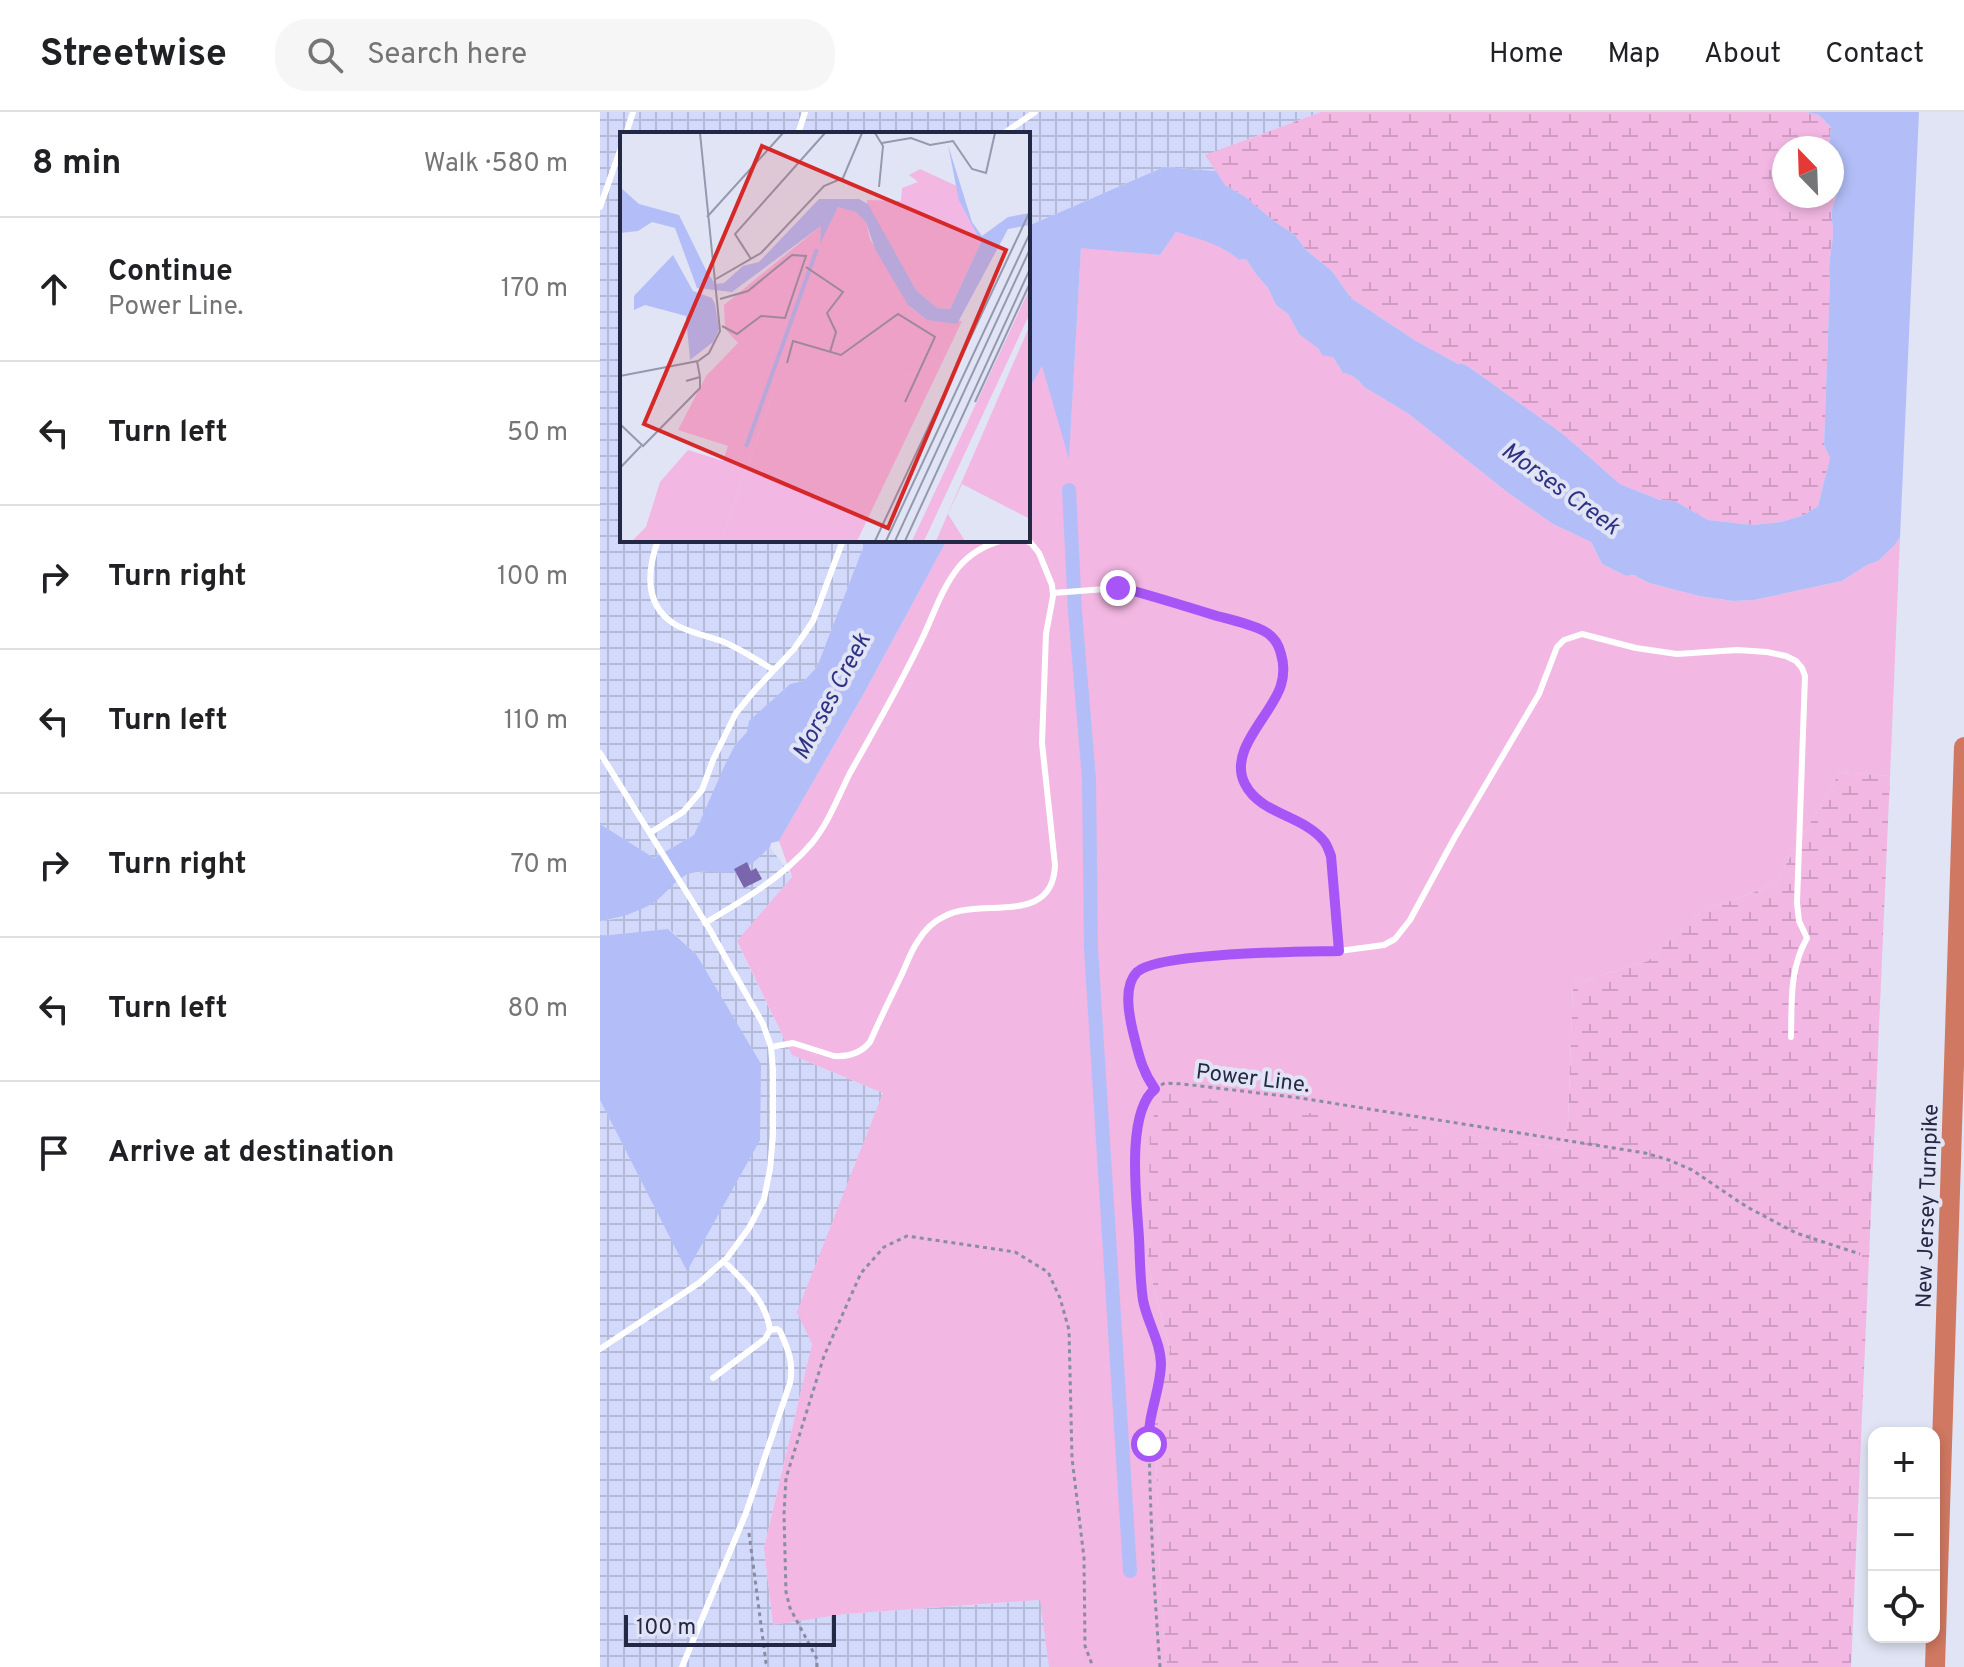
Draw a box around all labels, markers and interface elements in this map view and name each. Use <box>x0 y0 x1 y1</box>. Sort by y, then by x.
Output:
search box <box>275 19 835 91</box>
text: Streetwise <box>40 31 227 80</box>
icon: search <box>303 33 347 77</box>
text: Search here <box>367 37 527 74</box>
text: Home <box>1489 37 1563 73</box>
text: Map <box>1607 37 1660 73</box>
text: About <box>1704 37 1781 73</box>
text: Contact <box>1825 37 1924 73</box>
inset map <box>620 132 1030 542</box>
north arrow <box>1772 136 1844 208</box>
text: 8 min <box>32 143 121 186</box>
text: Walk · 580 m <box>424 148 568 181</box>
text: Continue <box>108 254 233 291</box>
icon: ahead <box>32 267 76 311</box>
text: 170 m <box>501 273 568 306</box>
text: Power Line. <box>108 291 243 324</box>
icon: left <box>32 411 76 455</box>
text: Turn left <box>108 415 228 452</box>
text: 50 m <box>507 417 568 450</box>
water label: Morses Creek <box>1495 437 1626 543</box>
icon: right <box>32 555 76 599</box>
text: Turn right <box>108 559 246 596</box>
text: 100 m <box>497 561 568 594</box>
route end <box>1100 570 1136 606</box>
water label: Morses Creek <box>787 628 879 765</box>
icon: left <box>32 699 76 743</box>
text: Turn left <box>108 703 228 740</box>
text: 110 m <box>504 705 568 738</box>
icon: right <box>32 843 76 887</box>
text: Turn right <box>108 847 246 884</box>
text: 70 m <box>510 849 568 882</box>
icon: left <box>32 987 76 1031</box>
text: Turn left <box>108 991 228 1028</box>
text: 80 m <box>508 993 568 1026</box>
street label: Power Line. <box>1194 1059 1311 1100</box>
street label: New Jersey Turnpike <box>1911 1103 1946 1309</box>
icon: arrive <box>32 1131 76 1175</box>
text: Arrive at destination <box>108 1135 394 1172</box>
route start <box>1131 1426 1167 1462</box>
map controls <box>1868 1427 1940 1643</box>
button: + <box>1868 1427 1940 1499</box>
button: − <box>1868 1499 1940 1571</box>
button: locate <box>1868 1571 1940 1643</box>
scale bar <box>624 1611 836 1647</box>
text: 100 m <box>636 1615 696 1642</box>

